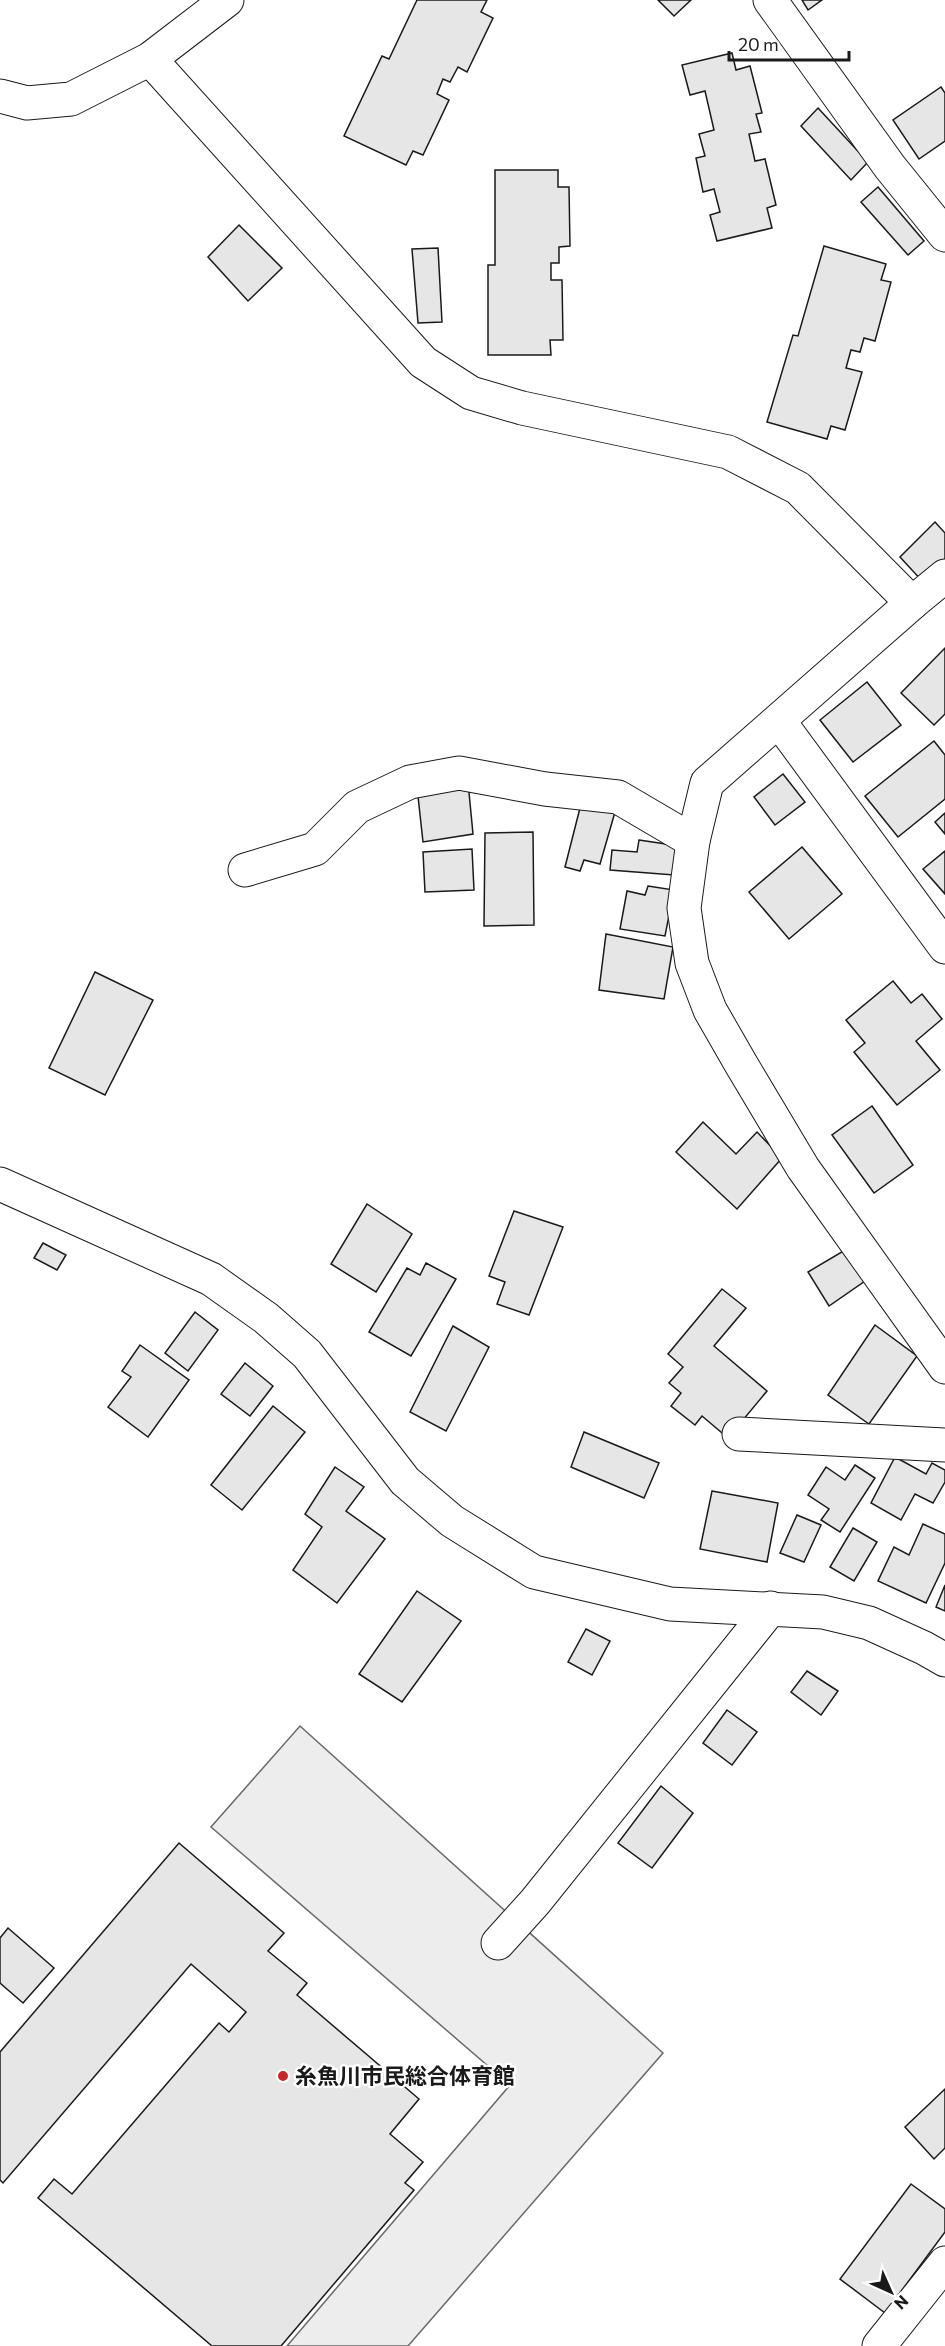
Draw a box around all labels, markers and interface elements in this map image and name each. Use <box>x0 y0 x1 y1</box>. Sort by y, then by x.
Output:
scale bar <box>729 24 849 62</box>
text: 20 m <box>738 33 779 55</box>
place label: 糸魚川市民総合体育館 <box>295 2062 515 2089</box>
marker: 糸魚川市民総合体育館 <box>276 2069 290 2083</box>
north arrow <box>861 2262 921 2322</box>
text: N <box>891 2292 913 2314</box>

